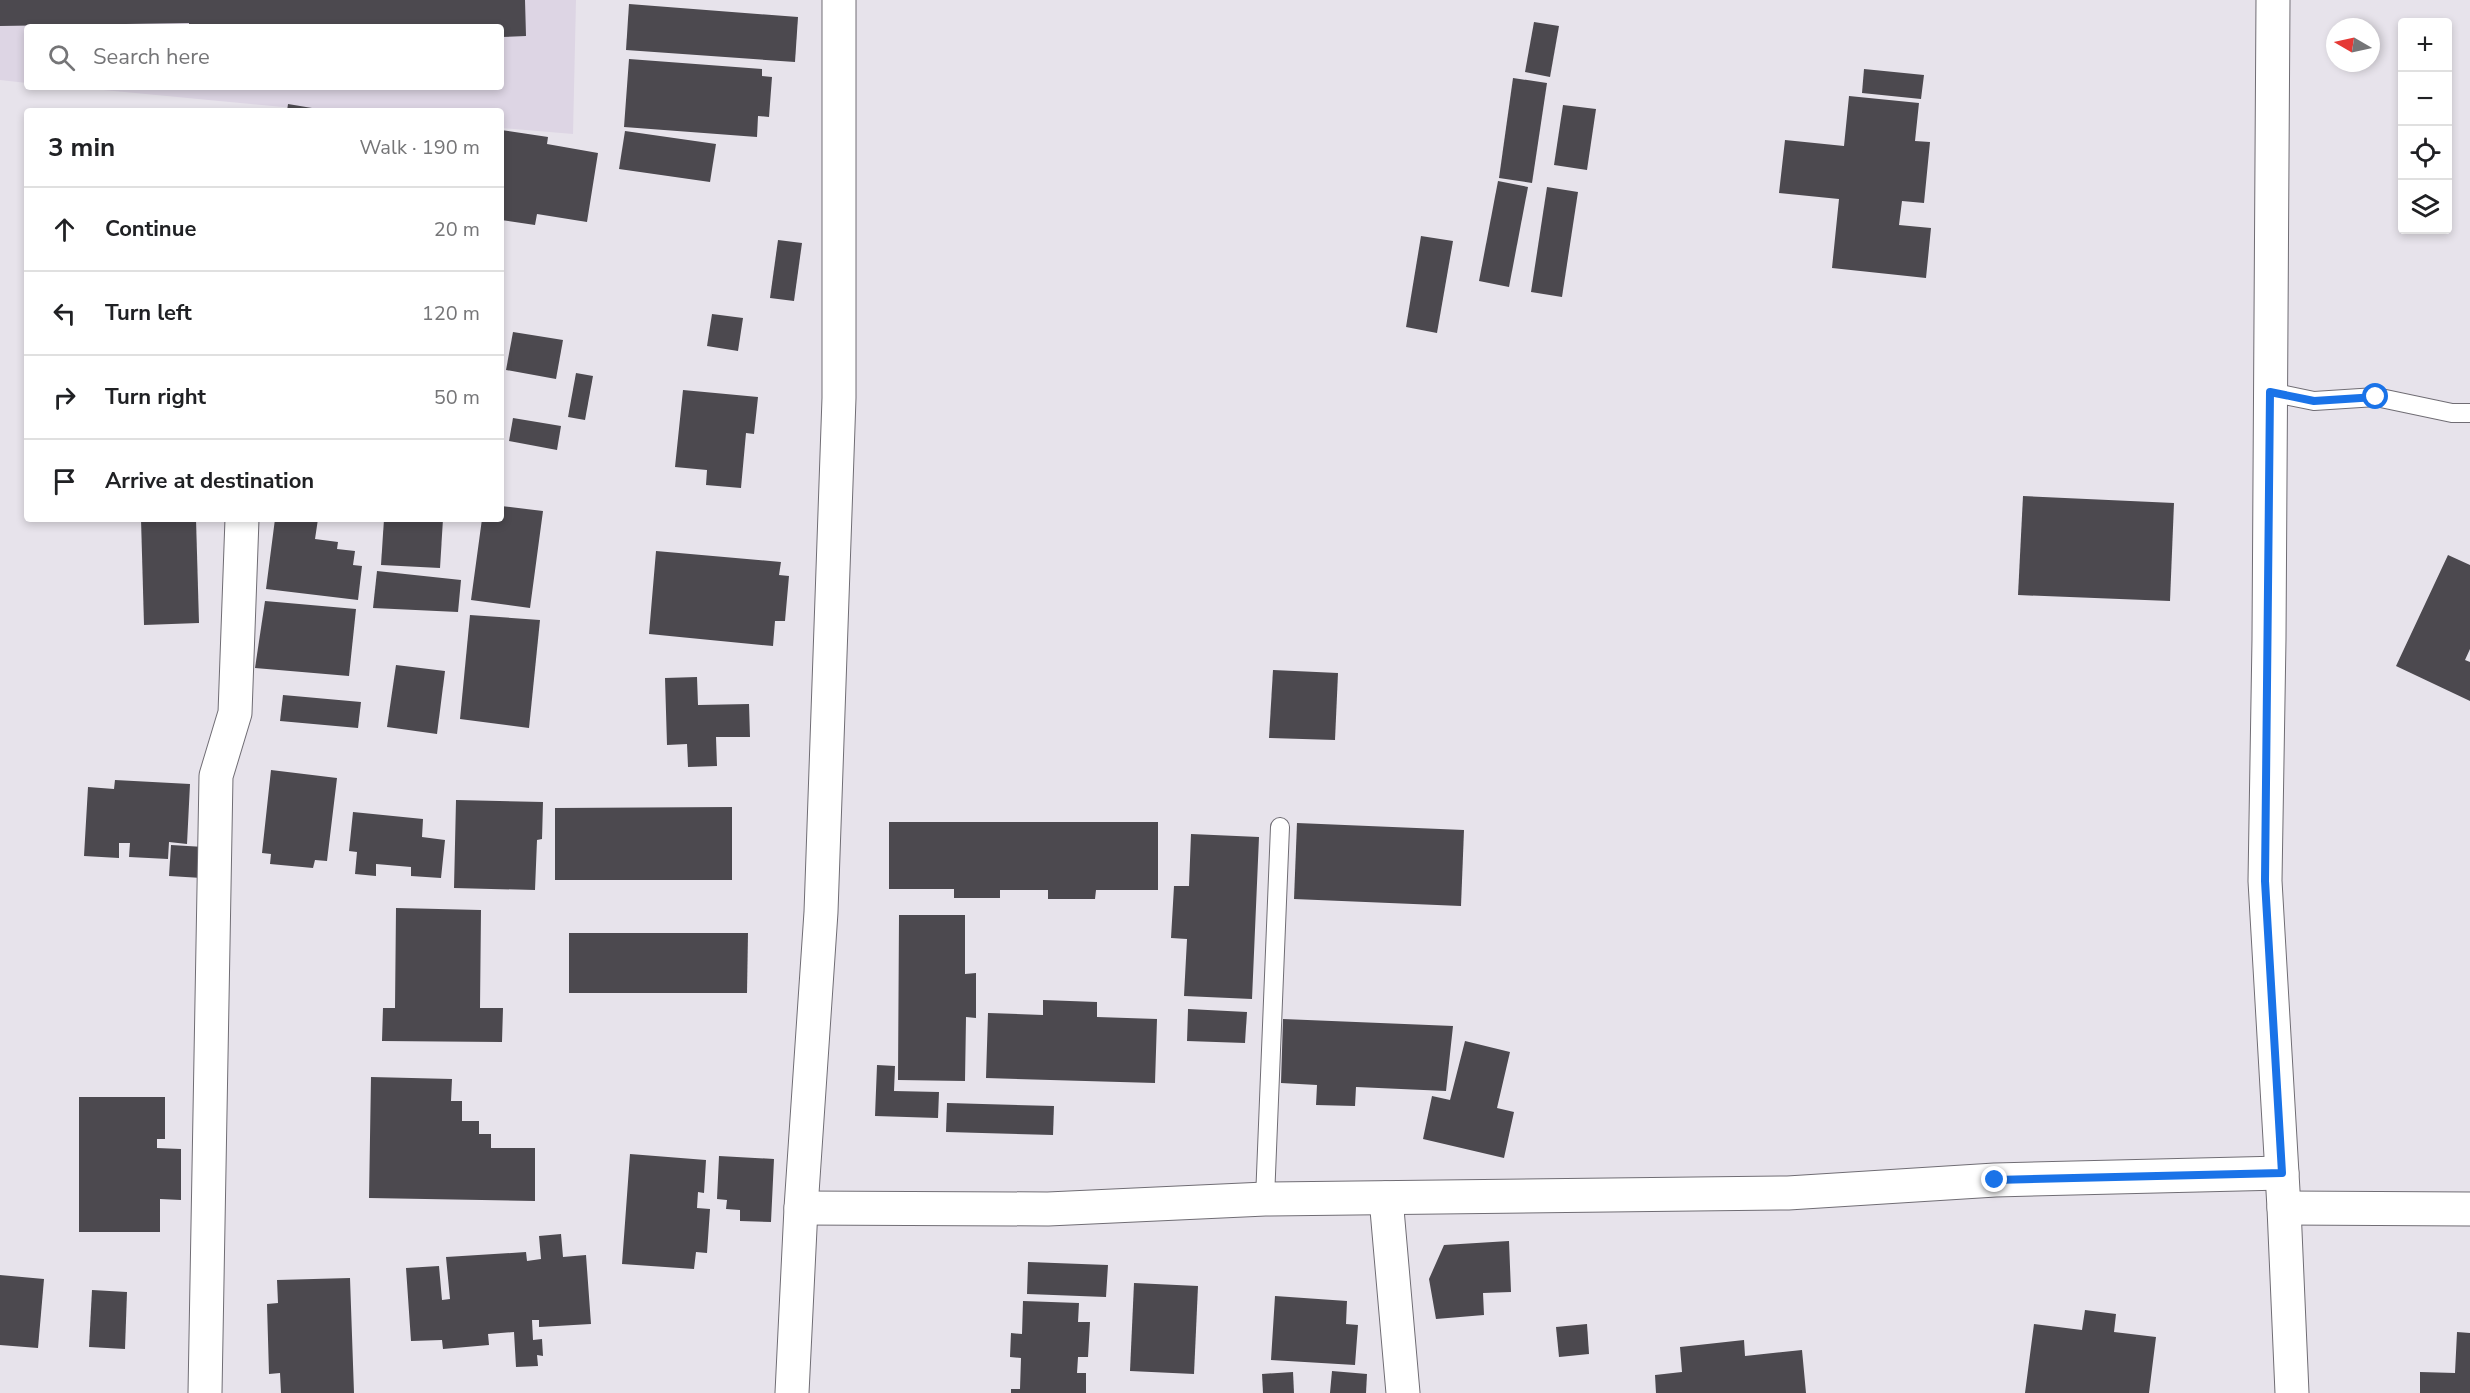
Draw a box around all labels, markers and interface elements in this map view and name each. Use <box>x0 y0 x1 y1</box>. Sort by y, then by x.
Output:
north arrow <box>2326 18 2380 72</box>
map controls <box>2398 18 2452 234</box>
button: + <box>2398 18 2452 72</box>
search box <box>24 24 504 90</box>
icon: search <box>45 41 78 74</box>
text: Search here <box>93 42 210 72</box>
button: − <box>2398 72 2452 126</box>
button: locate <box>2398 126 2452 180</box>
text: 3 min <box>48 130 115 165</box>
text: Walk · 190 m <box>360 134 480 161</box>
button: layers <box>2398 180 2452 234</box>
icon: ahead <box>48 213 81 246</box>
text: Continue <box>105 214 196 244</box>
text: 20 m <box>434 216 480 243</box>
icon: left <box>48 297 81 330</box>
text: Turn left <box>105 298 192 328</box>
text: 120 m <box>422 300 480 327</box>
icon: right <box>48 381 81 414</box>
text: Turn right <box>105 382 206 412</box>
route start <box>2362 383 2388 409</box>
text: 50 m <box>434 384 480 411</box>
icon: arrive <box>48 465 81 498</box>
text: Arrive at destination <box>105 466 314 496</box>
route end <box>1981 1166 2007 1192</box>

